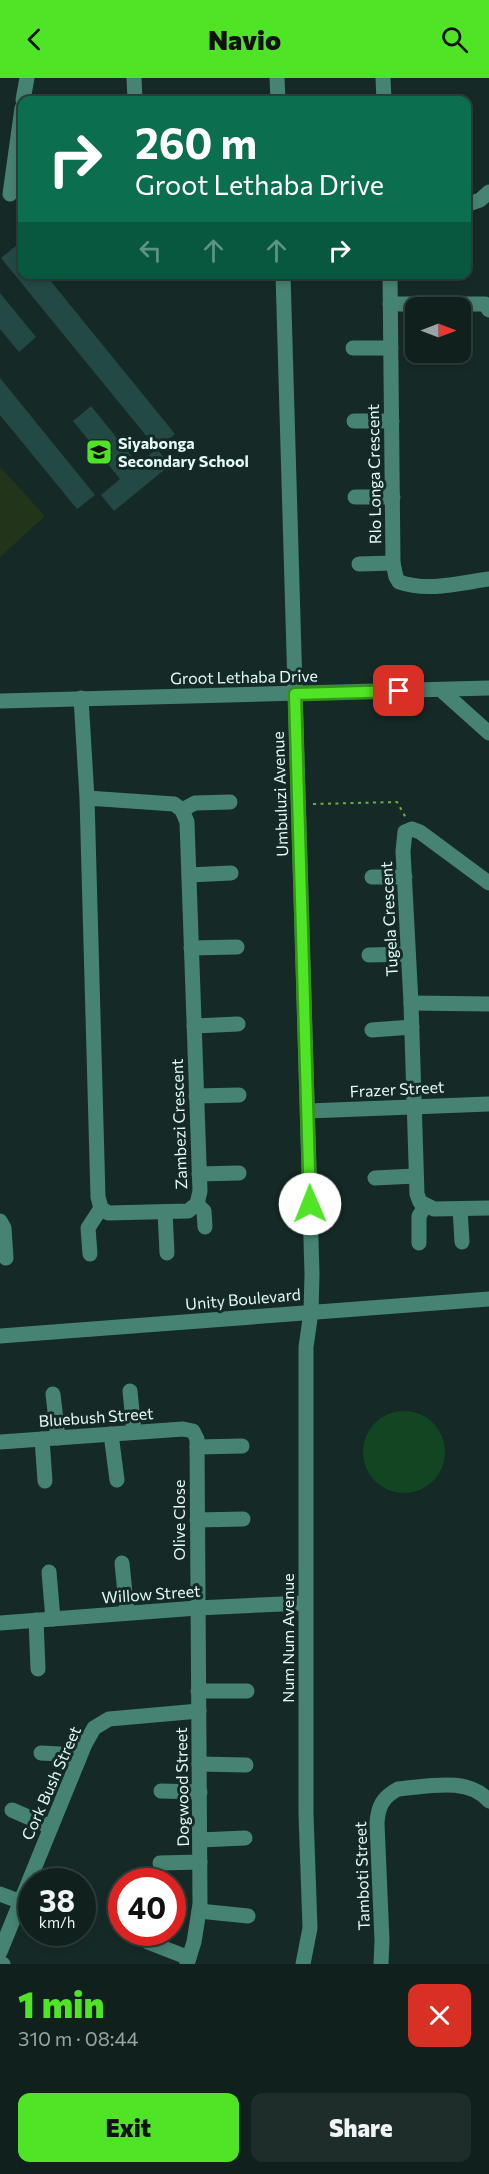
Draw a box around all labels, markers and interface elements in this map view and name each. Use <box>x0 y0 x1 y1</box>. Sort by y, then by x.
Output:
icon: back <box>18 23 51 56</box>
text: Navio <box>208 23 281 56</box>
icon: search <box>438 23 471 56</box>
text: 260 m <box>135 116 257 168</box>
icon: right <box>36 120 114 198</box>
text: Groot Lethaba Drive <box>135 168 384 201</box>
icon: left <box>134 234 167 267</box>
icon: ahead <box>197 234 230 267</box>
icon: ahead <box>260 234 293 267</box>
icon: right <box>323 234 356 267</box>
north arrow <box>405 297 471 363</box>
map controls <box>405 297 471 363</box>
street label: Rlo Longa Crescent <box>363 403 384 544</box>
place label: Siyabonga Secondary School <box>118 433 249 470</box>
school or university icon: Siyabonga Secondary School <box>84 437 114 467</box>
pin <box>373 665 424 716</box>
street label: Groot Lethaba Drive <box>170 666 318 687</box>
icon: arrive <box>382 674 415 707</box>
street label: Umbuluzi Avenue <box>268 731 291 857</box>
street label: Tugela Crescent <box>376 861 401 977</box>
street label: Zambezi Crescent <box>167 1058 190 1190</box>
street label: Frazer Street <box>349 1077 445 1100</box>
position arrow <box>278 1172 342 1236</box>
street label: Unity Boulevard <box>184 1284 301 1313</box>
street label: Bluebush Street <box>38 1403 154 1430</box>
street label: Olive Close <box>169 1480 188 1560</box>
street label: Num Num Avenue <box>278 1573 297 1703</box>
street label: Willow Street <box>101 1581 201 1606</box>
street label: Cork Bush Street <box>17 1723 84 1843</box>
street label: Dogwood Street <box>171 1727 192 1847</box>
street label: Tamboti Street <box>350 1821 373 1931</box>
speed limit sign: 40 <box>108 1868 186 1946</box>
text: 38 <box>39 1881 75 1918</box>
text: km/h <box>39 1913 75 1931</box>
text: 1 min <box>18 1981 104 2025</box>
button: close <box>408 1984 471 2047</box>
text: 310 m · 08:44 <box>18 2026 139 2050</box>
button: Exit <box>18 2093 239 2162</box>
button: Share <box>251 2093 471 2162</box>

